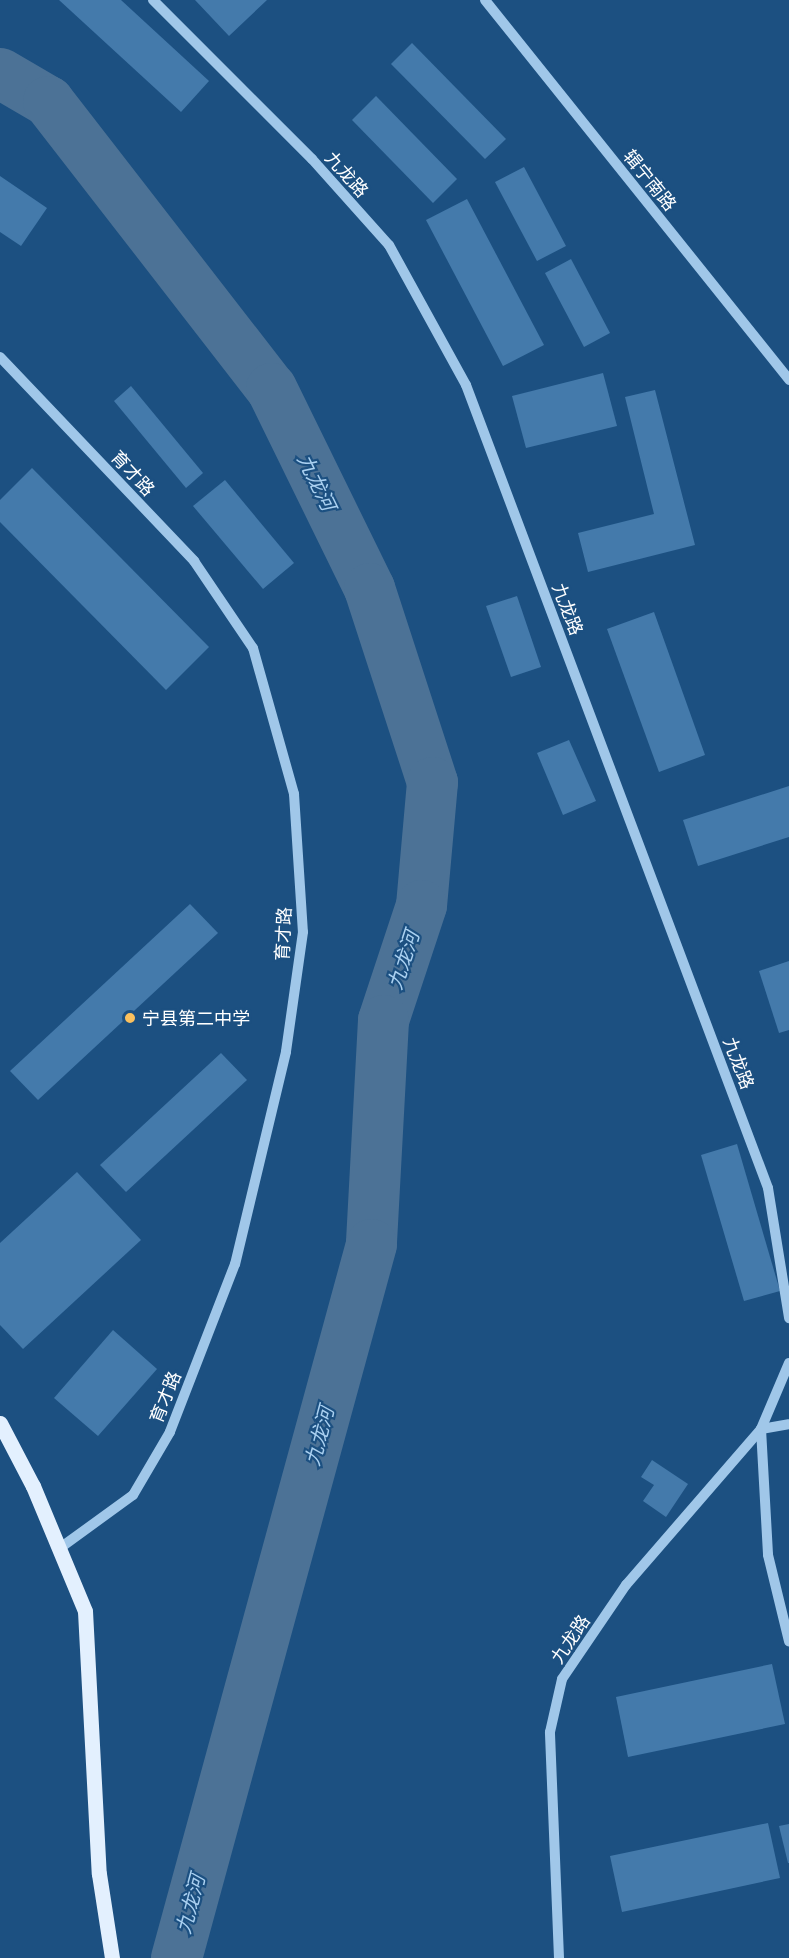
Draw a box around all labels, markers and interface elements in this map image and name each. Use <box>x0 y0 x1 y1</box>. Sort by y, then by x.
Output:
street label: 辑宁南路 <box>619 145 681 215</box>
street label: 九龙路 <box>321 147 373 201</box>
street label: 育才路 <box>107 446 159 500</box>
water label: 九龙河 <box>293 450 341 514</box>
street label: 九龙路 <box>548 580 588 638</box>
street label: 育才路 <box>271 906 295 962</box>
water label: 九龙河 <box>382 928 424 992</box>
place label: 宁县第二中学 <box>142 1007 250 1029</box>
marker: 宁县第二中学 <box>123 1011 137 1025</box>
street label: 九龙路 <box>719 1034 759 1092</box>
street label: 育才路 <box>145 1368 185 1426</box>
water label: 九龙河 <box>300 1404 338 1468</box>
street label: 九龙路 <box>546 1611 594 1667</box>
water label: 九龙河 <box>171 1872 209 1936</box>

